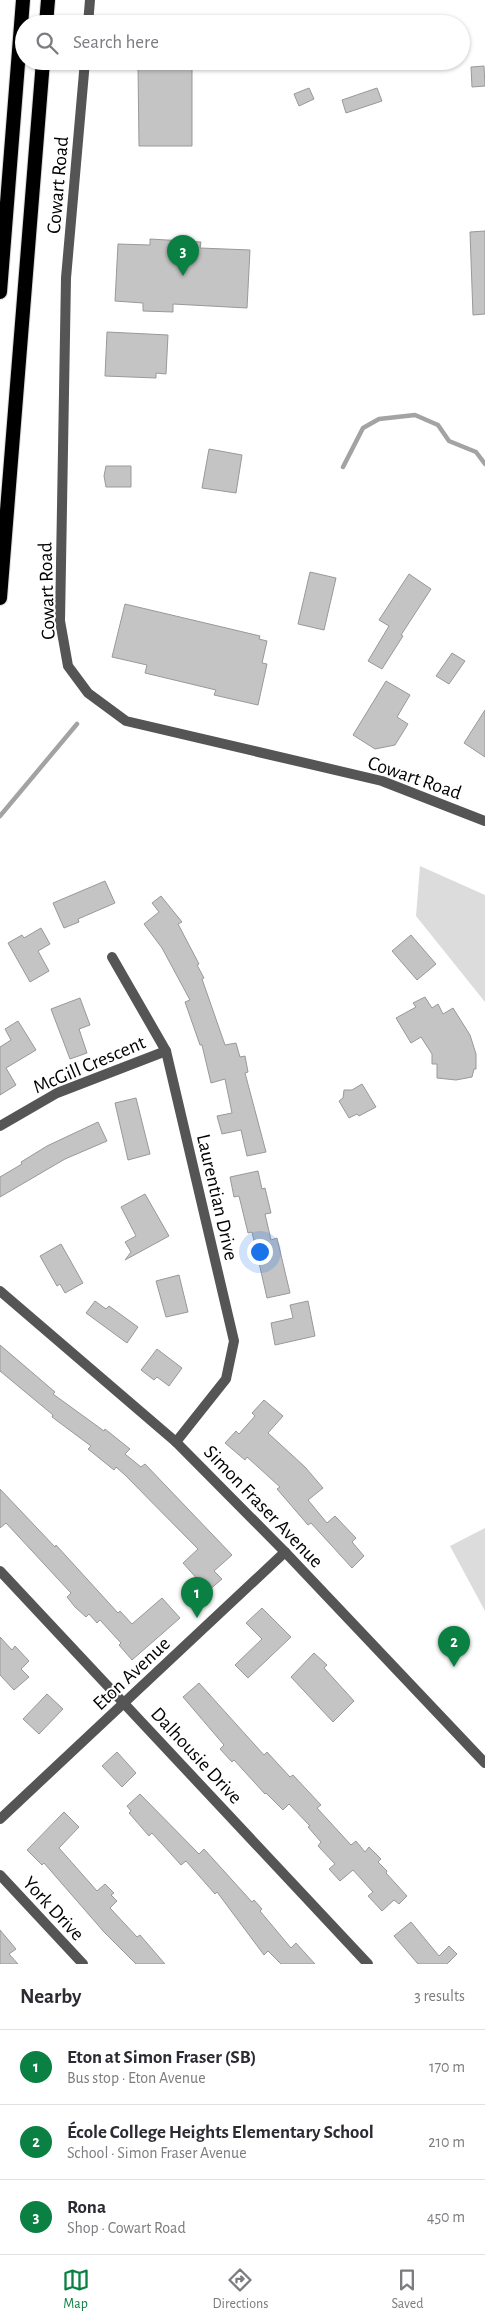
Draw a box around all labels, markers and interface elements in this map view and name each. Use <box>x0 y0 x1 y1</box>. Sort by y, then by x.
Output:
search box <box>15 15 470 70</box>
icon: search <box>33 29 61 57</box>
text: Search here <box>73 33 159 52</box>
street label: Cowart Road <box>44 136 72 235</box>
pin: 3 <box>167 235 199 276</box>
street label: Cowart Road <box>35 542 59 640</box>
street label: Cowart Road <box>365 753 464 803</box>
street label: McGill Crescent <box>30 1032 149 1098</box>
street label: Laurentian Drive <box>193 1132 241 1262</box>
your location <box>247 1239 273 1265</box>
street label: Simon Fraser Avenue <box>200 1442 327 1572</box>
pin: 1 <box>181 1577 213 1618</box>
pin: 2 <box>438 1626 470 1667</box>
street label: Eton Avenue <box>89 1633 174 1714</box>
street label: Dalhousie Drive <box>147 1704 246 1808</box>
street label: York Drive <box>19 1873 88 1945</box>
text: Nearby <box>20 1986 81 2007</box>
text: 3 results <box>414 1988 465 2004</box>
text: Eton at Simon Fraser (SB) <box>67 2048 257 2067</box>
text: 1 <box>33 2059 39 2075</box>
text: 170 m <box>429 2059 465 2075</box>
text: Bus stop · Eton Avenue <box>67 2070 206 2086</box>
text: École College Heights Elementary School <box>67 2123 374 2142</box>
text: 2 <box>32 2134 40 2150</box>
text: 210 m <box>428 2134 465 2150</box>
text: School · Simon Fraser Avenue <box>67 2145 247 2161</box>
text: Rona <box>67 2198 106 2217</box>
text: 3 <box>33 2209 39 2225</box>
text: 450 m <box>427 2209 465 2225</box>
text: Shop · Cowart Road <box>67 2220 186 2236</box>
tab: Map <box>62 2266 90 2313</box>
tab: Directions <box>213 2266 268 2313</box>
tab: Saved <box>391 2266 423 2313</box>

